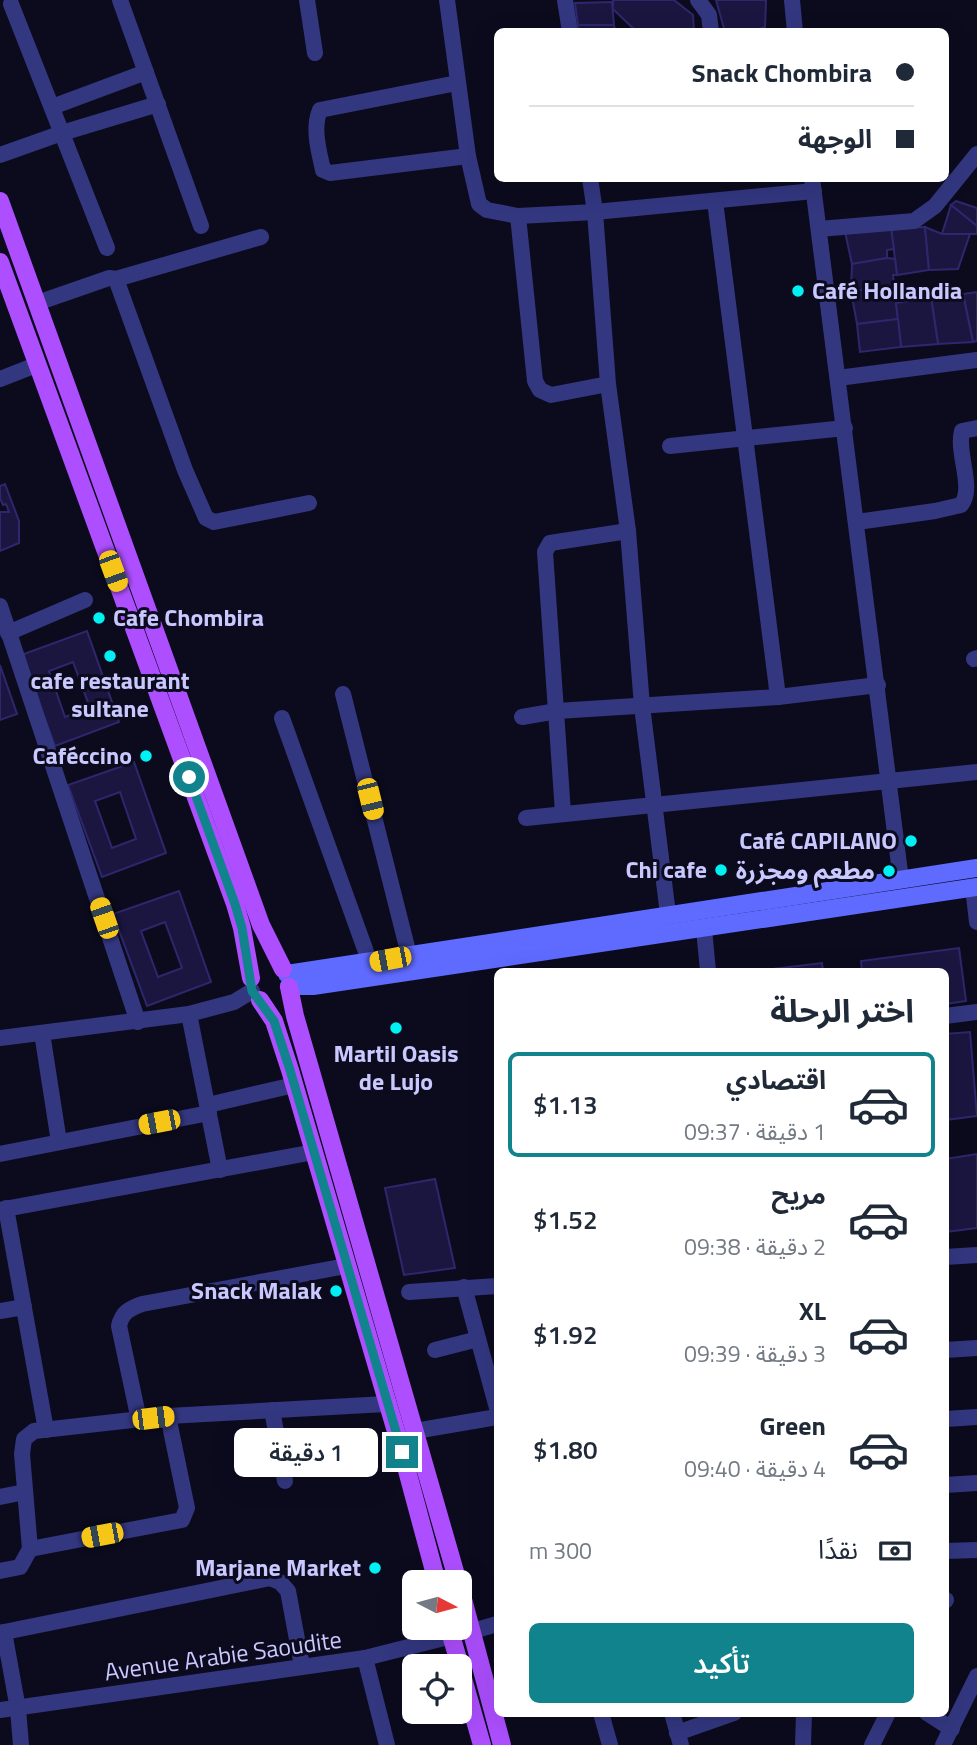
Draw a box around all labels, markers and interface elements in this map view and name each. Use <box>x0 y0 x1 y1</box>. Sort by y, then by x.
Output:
text: Snack Chombira <box>692 53 872 92</box>
text: الوجهة <box>798 119 872 158</box>
place label: Café Hollandia <box>812 272 962 308</box>
marker: Café Hollandia <box>790 283 806 299</box>
car <box>96 548 131 594</box>
place label: Cafe Chombira <box>113 599 264 635</box>
marker: Cafe Chombira <box>91 610 107 626</box>
marker: cafe restaurant sultane <box>102 648 118 664</box>
place label: cafe restaurant sultane <box>31 662 190 726</box>
place label: Caféccino <box>32 737 132 773</box>
marker: Caféccino <box>138 748 154 764</box>
route start <box>173 761 205 793</box>
car <box>355 776 386 822</box>
place label: Café CAPILANO <box>739 822 897 858</box>
marker: Café CAPILANO <box>903 833 919 849</box>
place label: Chi cafe <box>626 851 707 887</box>
place label: مطعم ومجزرة <box>736 852 875 888</box>
marker: Chi cafe <box>713 862 729 878</box>
marker: مطعم ومجزرة <box>881 863 897 879</box>
car <box>88 895 121 941</box>
car <box>368 945 413 973</box>
text: اختر الرحلة <box>770 986 914 1034</box>
marker: Martil Oasis de Lujo <box>388 1020 404 1036</box>
place label: Martil Oasis de Lujo <box>333 1035 459 1099</box>
text: اقتصادي <box>726 1060 826 1099</box>
icon: car <box>847 1073 910 1136</box>
text: $1.13 <box>533 1085 597 1124</box>
car <box>137 1108 182 1136</box>
text: 1 دقيقة · 09:37 <box>684 1114 826 1149</box>
text: مريح <box>771 1175 826 1214</box>
icon: car <box>847 1188 910 1251</box>
text: $1.52 <box>533 1200 597 1239</box>
text: 2 دقيقة · 09:38 <box>684 1229 826 1264</box>
place label: Snack Malak <box>191 1272 323 1308</box>
marker: Snack Malak <box>328 1283 344 1299</box>
text: XL <box>799 1291 826 1330</box>
icon: car <box>847 1303 910 1366</box>
text: $1.92 <box>533 1315 597 1354</box>
text: 3 دقيقة · 09:39 <box>684 1336 826 1371</box>
car <box>131 1405 176 1431</box>
text: Green <box>760 1406 826 1445</box>
icon: car <box>847 1418 910 1481</box>
callout: 1 دقيقة <box>234 1428 378 1476</box>
text: $1.80 <box>533 1430 597 1469</box>
text: 1 دقيقة <box>269 1435 343 1470</box>
route end <box>386 1436 418 1468</box>
text: 4 دقيقة · 09:40 <box>684 1451 826 1486</box>
car <box>80 1521 125 1549</box>
text: نقدًا <box>818 1530 858 1569</box>
icon: cash <box>876 1532 914 1570</box>
text: 300 m <box>529 1533 592 1568</box>
place label: Marjane Market <box>195 1549 361 1585</box>
marker: Marjane Market <box>367 1560 383 1576</box>
north arrow <box>402 1570 472 1640</box>
map controls <box>402 1570 472 1724</box>
street label: Avenue Arabie Saoudite <box>102 1621 344 1689</box>
button: تأكيد <box>529 1623 914 1703</box>
button: locate <box>402 1654 472 1724</box>

